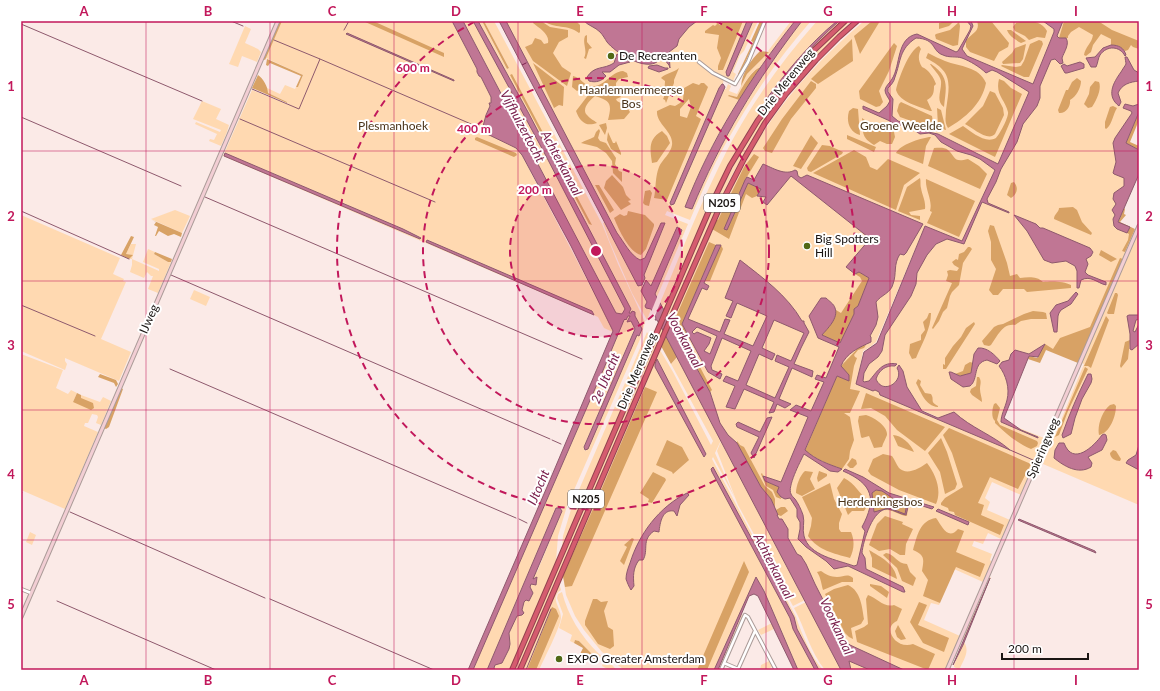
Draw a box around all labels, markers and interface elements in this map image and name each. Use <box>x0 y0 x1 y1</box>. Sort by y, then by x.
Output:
text: A <box>78 3 89 19</box>
text: B <box>204 3 213 19</box>
text: C <box>328 3 337 19</box>
text: D <box>451 3 461 19</box>
text: E <box>576 3 584 19</box>
text: F <box>700 3 708 19</box>
text: G <box>823 3 833 19</box>
text: H <box>947 3 957 19</box>
text: I <box>1074 3 1078 19</box>
street label: Drie Merenweg <box>754 45 817 118</box>
place label: De Recreanten <box>619 48 697 63</box>
marker: De Recreanten <box>606 51 616 61</box>
text: 600 m <box>396 60 430 75</box>
text: 1 <box>7 78 15 94</box>
text: 1 <box>1145 78 1153 94</box>
park label: Haarlemmermeerse Bos <box>579 82 683 111</box>
water label: Vijfhuizertocht <box>497 87 549 165</box>
park label: Plesmanhoek <box>358 118 429 133</box>
park label: Groene Weelde <box>860 118 942 133</box>
text: 400 m <box>457 121 491 136</box>
water label: Achterkanaal <box>538 127 586 198</box>
text: 200 m <box>518 182 552 197</box>
road number: N205 <box>704 194 740 212</box>
text: 2 <box>7 208 15 224</box>
text: 2 <box>1145 208 1153 224</box>
place label: Big Spotters Hill <box>815 231 879 260</box>
marker: Big Spotters Hill <box>802 241 812 251</box>
centre of rings <box>589 244 603 258</box>
street label: IJweg <box>136 302 161 336</box>
water label: Voorkanaal <box>664 309 706 371</box>
street label: Drie Merenweg <box>614 330 659 411</box>
text: 3 <box>7 337 15 353</box>
text: 3 <box>1145 337 1153 353</box>
water label: 2e IJtocht <box>587 350 623 406</box>
street label: Spieringweg <box>1023 415 1062 480</box>
text: 4 <box>7 466 15 482</box>
water label: IJtocht <box>523 466 553 507</box>
text: 4 <box>1145 466 1153 482</box>
road number: N205 <box>568 490 604 508</box>
park label: Herdenkingsbos <box>837 494 923 509</box>
water label: Achterkanaal <box>750 530 797 602</box>
water label: Voorkanaal <box>817 595 857 657</box>
text: 5 <box>7 596 15 612</box>
text: 5 <box>1145 596 1153 612</box>
scale bar <box>1002 635 1088 661</box>
text: 200 m <box>1008 641 1042 656</box>
place label: EXPO Greater Amsterdam <box>567 651 705 666</box>
marker: EXPO Greater Amsterdam <box>554 654 564 664</box>
text: A <box>78 672 89 688</box>
text: B <box>204 672 213 688</box>
text: C <box>328 672 337 688</box>
text: D <box>451 672 461 688</box>
text: E <box>576 672 584 688</box>
text: F <box>700 672 708 688</box>
text: G <box>823 672 833 688</box>
text: H <box>947 672 957 688</box>
text: I <box>1074 672 1078 688</box>

